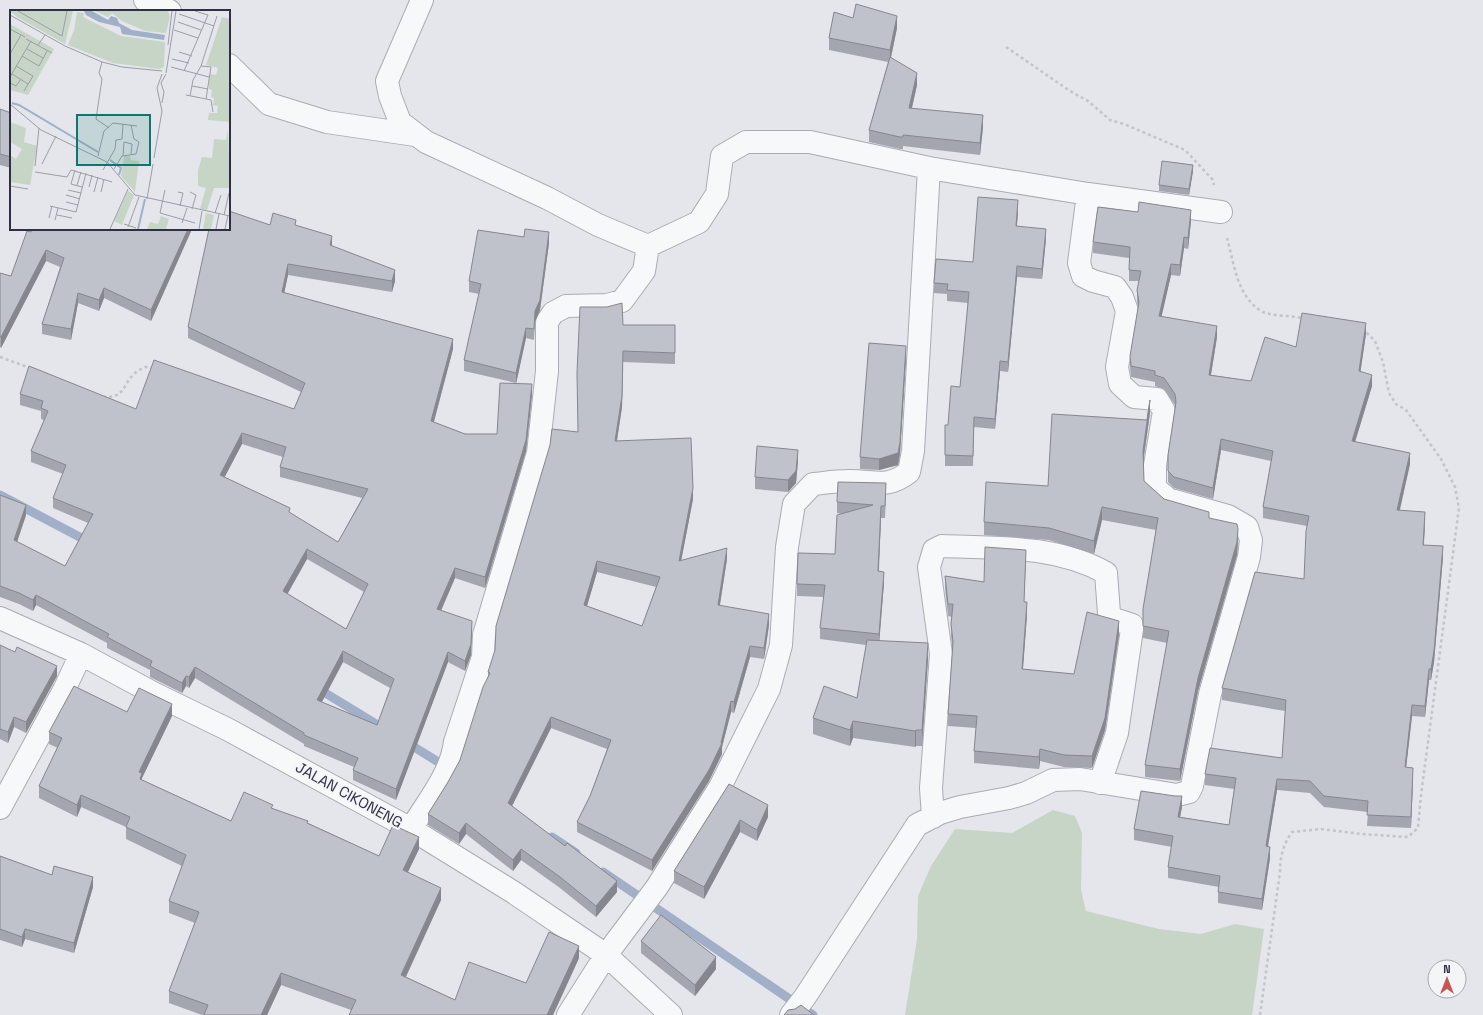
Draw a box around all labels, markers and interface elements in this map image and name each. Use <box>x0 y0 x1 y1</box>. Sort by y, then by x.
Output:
inset map <box>10 10 230 230</box>
street label: JALAN CIKONENG <box>292 757 406 832</box>
north arrow <box>1427 959 1467 999</box>
text: N <box>1443 962 1451 976</box>

